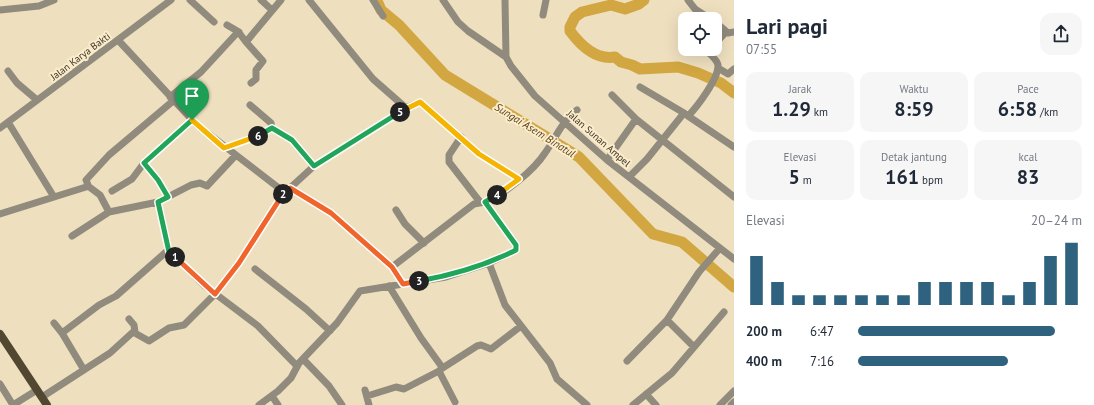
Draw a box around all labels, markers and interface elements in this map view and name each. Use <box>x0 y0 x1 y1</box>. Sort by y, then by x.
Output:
map controls <box>678 12 722 56</box>
button: locate <box>678 12 722 56</box>
text: Lari pagi <box>746 12 828 40</box>
button: share <box>1040 13 1082 55</box>
street label: Jalan Karya Bakti <box>47 30 113 84</box>
text: 07:55 <box>746 41 777 58</box>
pin <box>175 79 209 120</box>
text: Jarak <box>788 82 812 96</box>
text: Waktu <box>899 82 929 96</box>
text: Pace <box>1017 82 1039 96</box>
icon: arrive <box>181 85 203 107</box>
text: 1.29 <box>772 96 811 122</box>
text: 8:59 <box>894 96 934 122</box>
text: 6:58 <box>998 96 1037 122</box>
water label: Sungai Asem Binatul <box>492 100 578 160</box>
pin: 5 <box>390 102 410 122</box>
text: 5 <box>397 105 403 119</box>
text: km <box>811 105 828 119</box>
text: /km <box>1037 105 1058 119</box>
street label: Jalan Sunan Ampel <box>563 106 633 170</box>
pin: 6 <box>248 126 268 146</box>
text: 6 <box>255 129 261 143</box>
text: Elevasi <box>784 150 816 164</box>
text: Detak jantung <box>881 150 947 164</box>
text: kcal <box>1019 150 1037 164</box>
text: 5 <box>788 164 800 190</box>
text: 161 <box>885 164 919 190</box>
text: 83 <box>1017 164 1039 190</box>
text: m <box>800 173 812 187</box>
text: bpm <box>919 173 943 187</box>
pin: 2 <box>273 184 293 204</box>
pin: 4 <box>487 185 507 205</box>
text: 2 <box>280 187 286 201</box>
text: 4 <box>494 188 500 202</box>
text: Elevasi <box>746 212 785 229</box>
text: 20–24 m <box>1031 212 1082 229</box>
pin: 1 <box>165 247 185 267</box>
text: 1 <box>172 250 178 264</box>
pin: 3 <box>409 271 429 291</box>
text: 3 <box>416 274 422 288</box>
text: 200 m <box>746 323 782 340</box>
text: 6:47 <box>810 323 834 340</box>
text: 400 m <box>746 353 782 370</box>
text: 7:16 <box>810 353 834 370</box>

